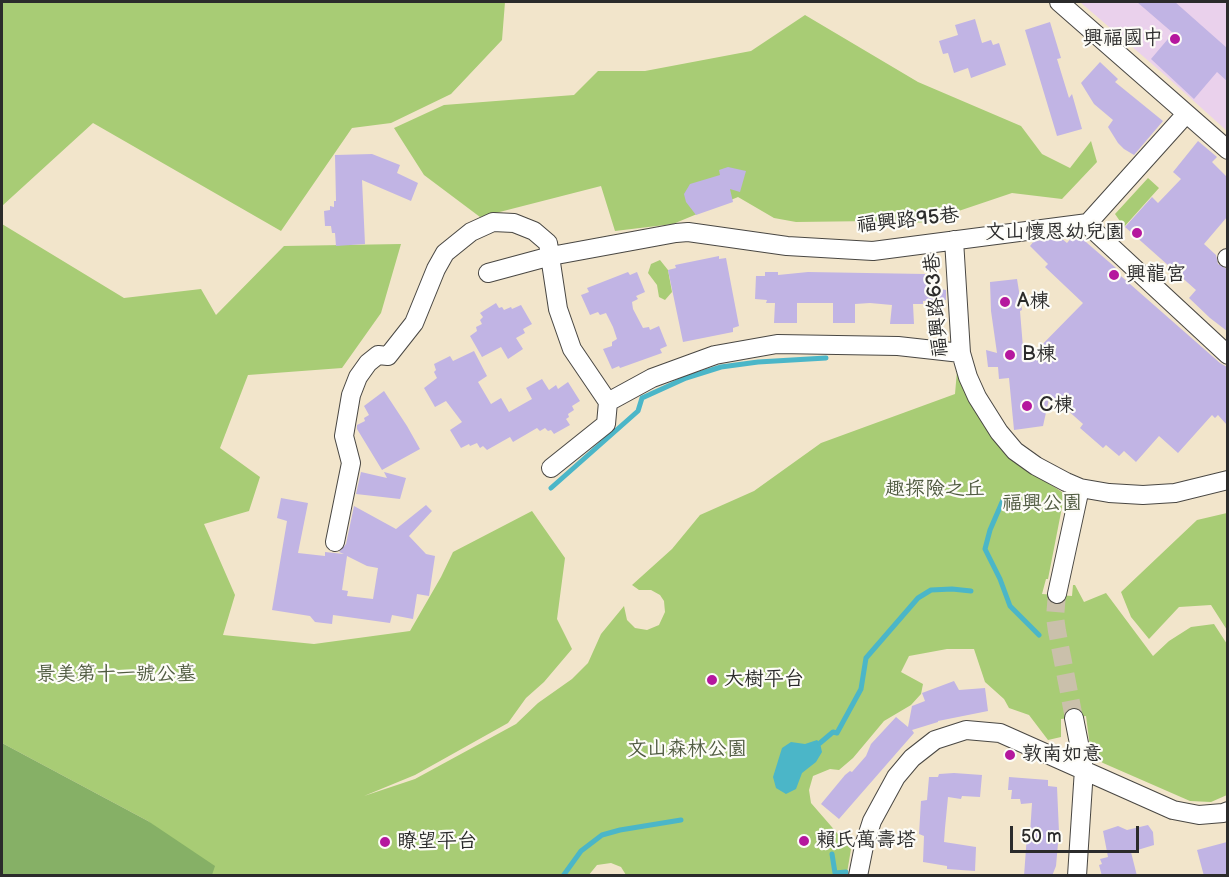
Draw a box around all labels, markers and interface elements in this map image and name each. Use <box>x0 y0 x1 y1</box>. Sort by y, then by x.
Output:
place label: 興福國中 <box>1083 27 1163 51</box>
marker: 興福國中 <box>1168 32 1182 46</box>
street label: 福興路95巷 <box>856 204 960 238</box>
place label: 文山懷恩幼兒園 <box>985 221 1125 245</box>
marker: 文山懷恩幼兒園 <box>1130 226 1144 240</box>
street label: 福興路63巷 <box>920 252 954 358</box>
place label: 興龍宮 <box>1126 263 1186 287</box>
marker: 興龍宮 <box>1107 268 1121 282</box>
place label: A棟 <box>1017 290 1049 314</box>
marker: A棟 <box>998 295 1012 309</box>
place label: B棟 <box>1022 343 1056 367</box>
marker: B棟 <box>1003 348 1017 362</box>
place label: C棟 <box>1039 394 1073 418</box>
marker: C棟 <box>1020 399 1034 413</box>
park label: 趣探險之丘 <box>885 478 985 502</box>
park label: 福興公園 <box>1002 492 1082 516</box>
park label: 景美第十一號公墓 <box>36 663 196 687</box>
place label: 大樹平台 <box>724 668 804 692</box>
marker: 大樹平台 <box>705 673 719 687</box>
park label: 文山森林公園 <box>627 738 747 762</box>
place label: 敦南如意 <box>1022 743 1102 767</box>
marker: 敦南如意 <box>1003 748 1017 762</box>
scale bar <box>1013 814 1142 852</box>
text: 50 m <box>1021 826 1062 847</box>
place label: 賴氏萬壽塔 <box>816 829 916 853</box>
place label: 瞭望平台 <box>397 830 477 854</box>
marker: 賴氏萬壽塔 <box>797 834 811 848</box>
marker: 瞭望平台 <box>378 835 392 849</box>

